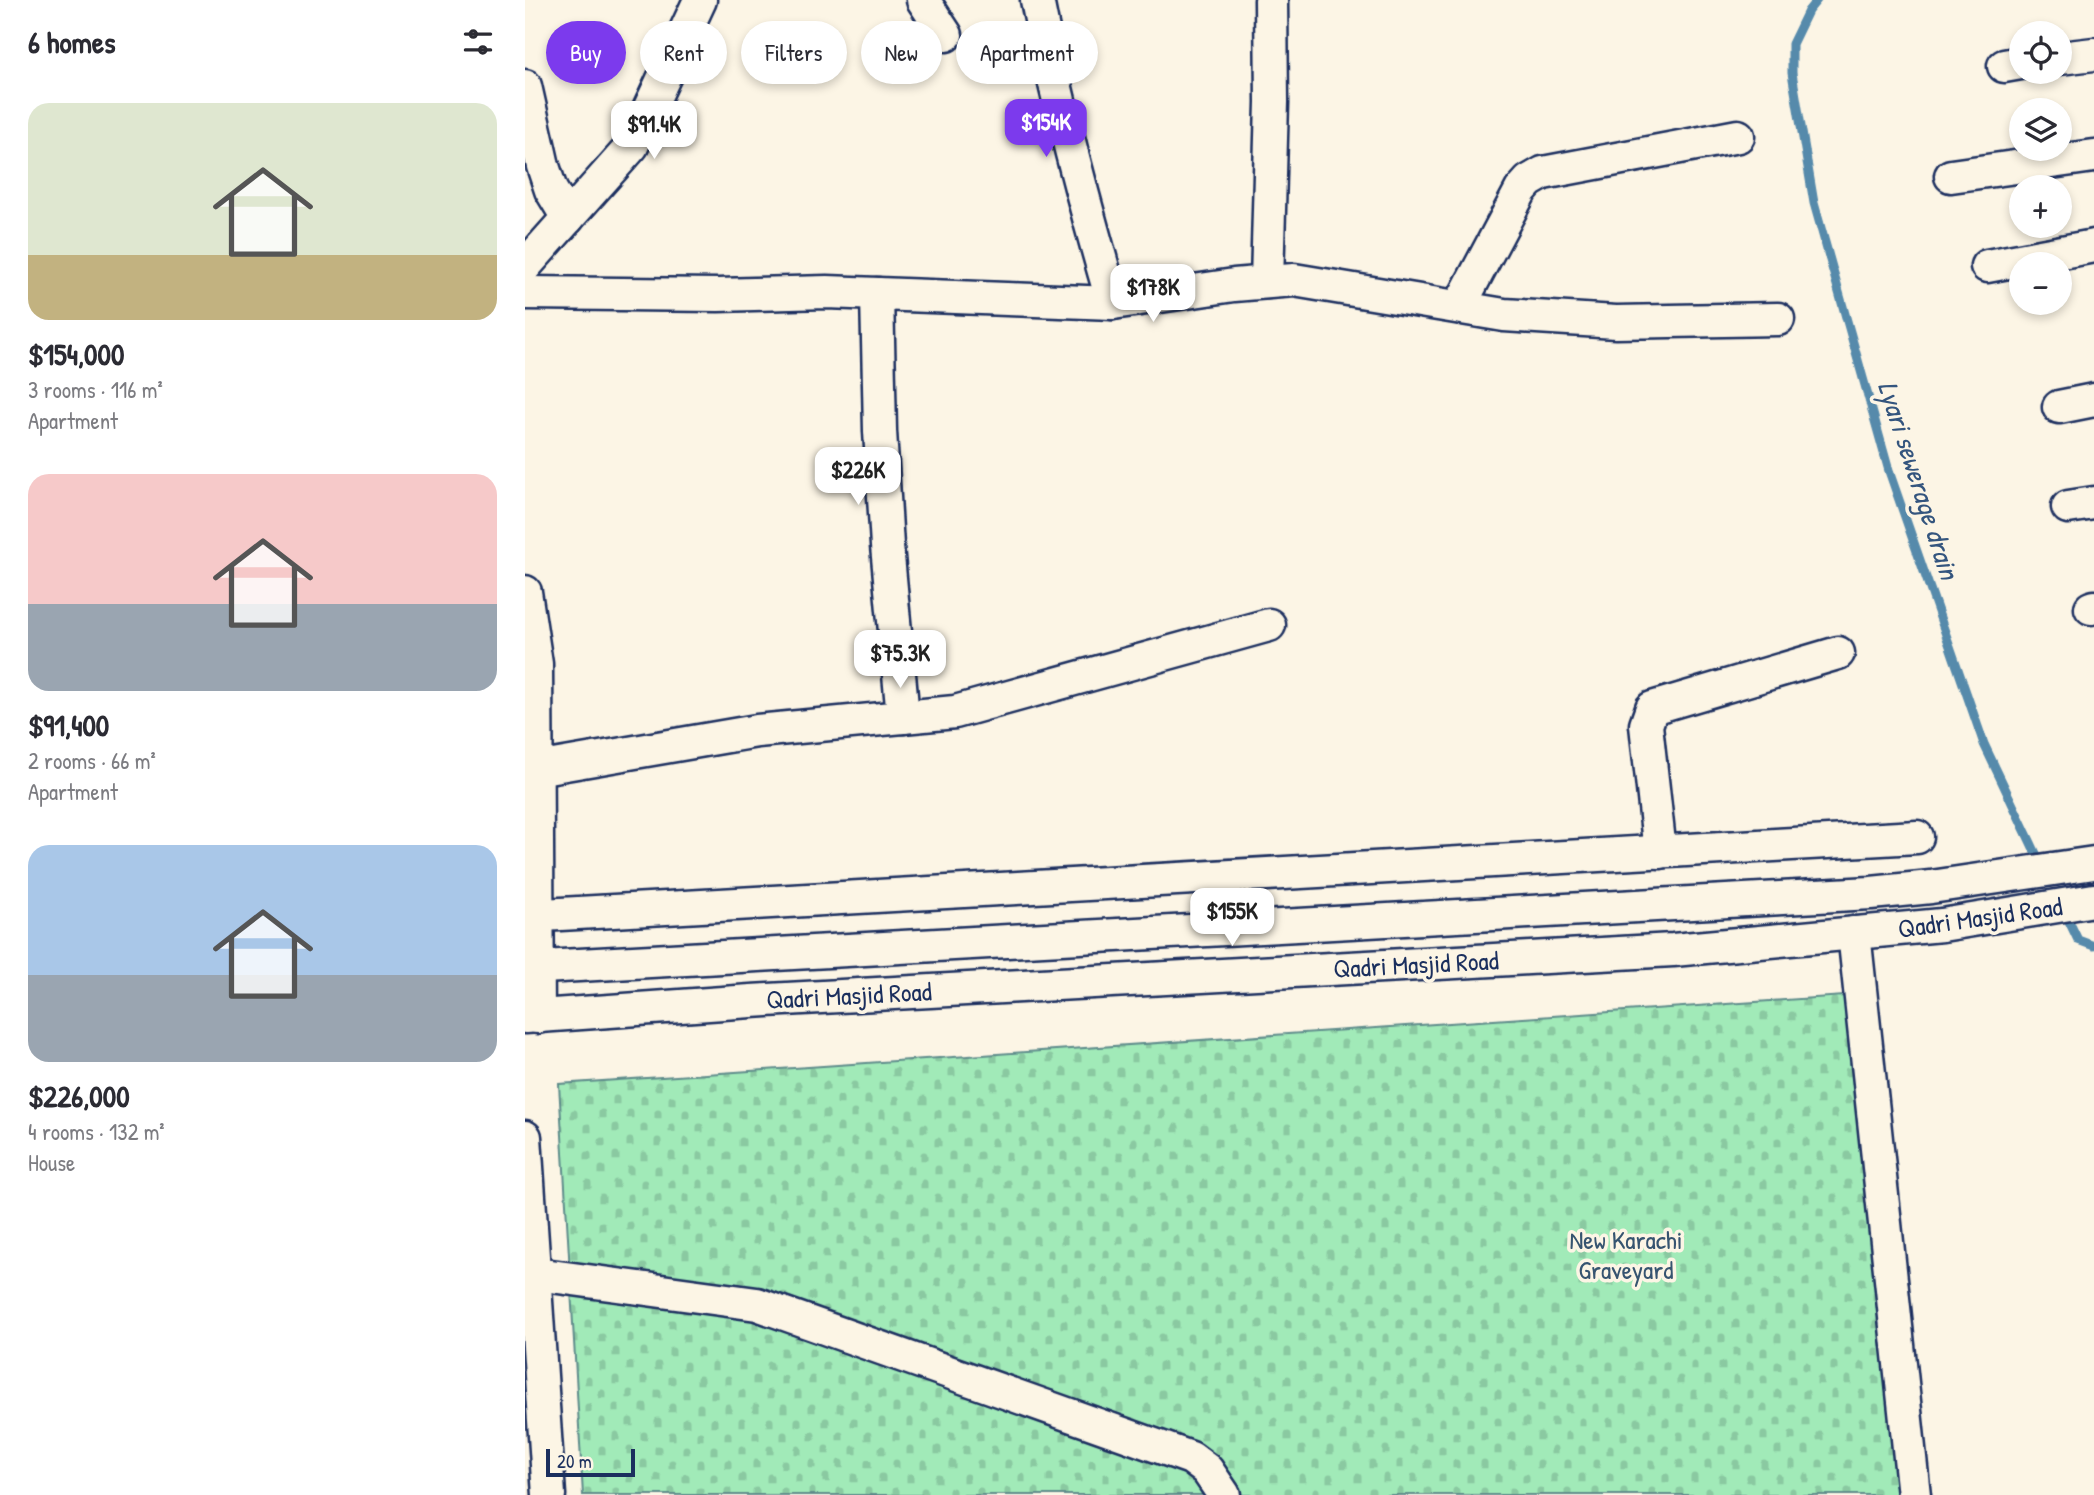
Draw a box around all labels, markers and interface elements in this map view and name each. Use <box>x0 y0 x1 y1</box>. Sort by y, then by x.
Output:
chip: Buy <box>546 21 626 84</box>
chip: Rent <box>640 21 727 84</box>
chip: Filters <box>741 21 847 84</box>
chip: New <box>861 21 942 84</box>
chip: Apartment <box>956 21 1098 84</box>
map controls <box>2009 21 2072 315</box>
button: locate <box>2009 21 2072 84</box>
text: 6 homes <box>28 22 115 62</box>
icon: filters <box>459 23 497 61</box>
button: layers <box>2009 98 2072 161</box>
pin: $154K <box>997 100 1095 159</box>
pin: $91.4K <box>597 102 711 161</box>
text: $154K <box>1021 106 1071 137</box>
text: $91.4K <box>627 108 681 139</box>
icon: home <box>200 149 326 275</box>
button: + <box>2009 175 2072 238</box>
button: − <box>2009 252 2072 315</box>
pin: $178K <box>1104 264 1202 324</box>
text: $178K <box>1126 271 1180 302</box>
text: $154,000 <box>28 334 124 374</box>
text: 3 rooms · 116 m² <box>28 374 163 405</box>
water label: Lyari sewerage drain <box>1869 376 1970 586</box>
text: Apartment <box>28 405 118 436</box>
pin: $226K <box>809 448 907 507</box>
text: $226K <box>831 454 885 485</box>
icon: home <box>200 520 326 646</box>
pin: $75.3K <box>843 630 957 690</box>
text: $75.3K <box>870 637 930 668</box>
text: $91,400 <box>28 705 109 745</box>
text: 2 rooms · 66 m² <box>28 745 156 776</box>
text: Apartment <box>28 776 118 807</box>
pin: $155K <box>1183 888 1281 948</box>
street label: Qadri Masjid Road <box>1896 888 2064 946</box>
icon: home <box>200 891 326 1017</box>
text: $155K <box>1206 895 1258 926</box>
street label: Qadri Masjid Road <box>1332 942 1500 986</box>
street label: Qadri Masjid Road <box>765 973 933 1017</box>
text: $226,000 <box>28 1076 130 1116</box>
text: 4 rooms · 132 m² <box>28 1116 165 1147</box>
text: House <box>28 1147 75 1178</box>
park label: New Karachi Graveyard <box>1569 1222 1683 1287</box>
scale bar <box>546 1446 635 1478</box>
text: 20 m <box>557 1448 592 1474</box>

